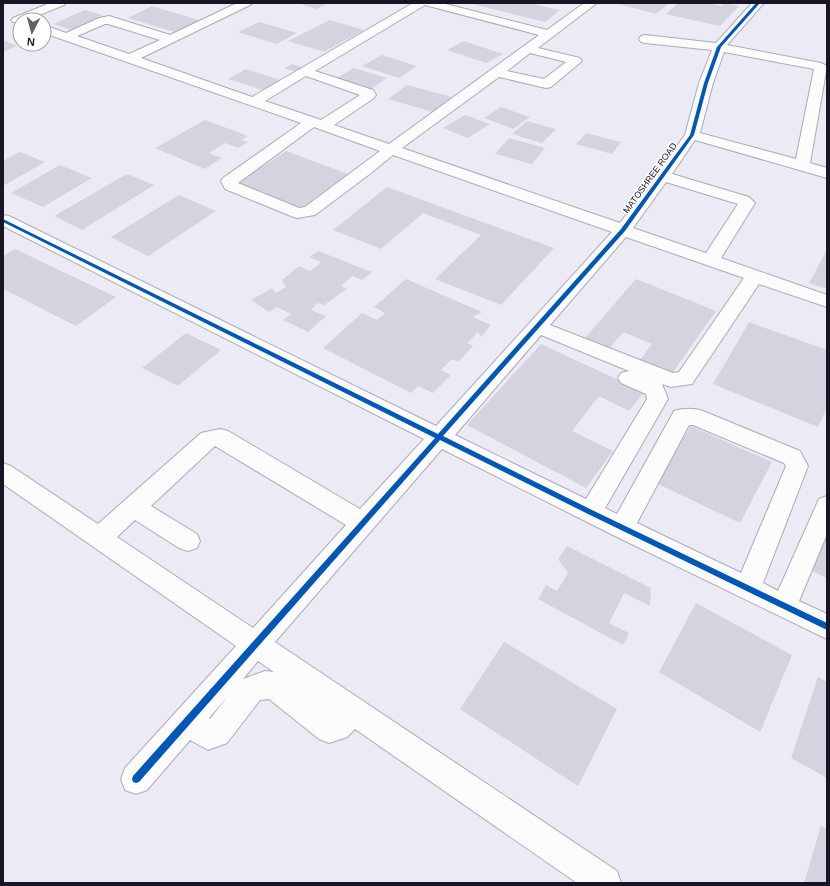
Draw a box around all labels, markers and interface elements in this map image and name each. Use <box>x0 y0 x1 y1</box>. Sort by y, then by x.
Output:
north arrow <box>12 12 52 52</box>
text: N <box>26 36 36 48</box>
street label: MATOSHREE ROAD <box>621 140 679 215</box>

